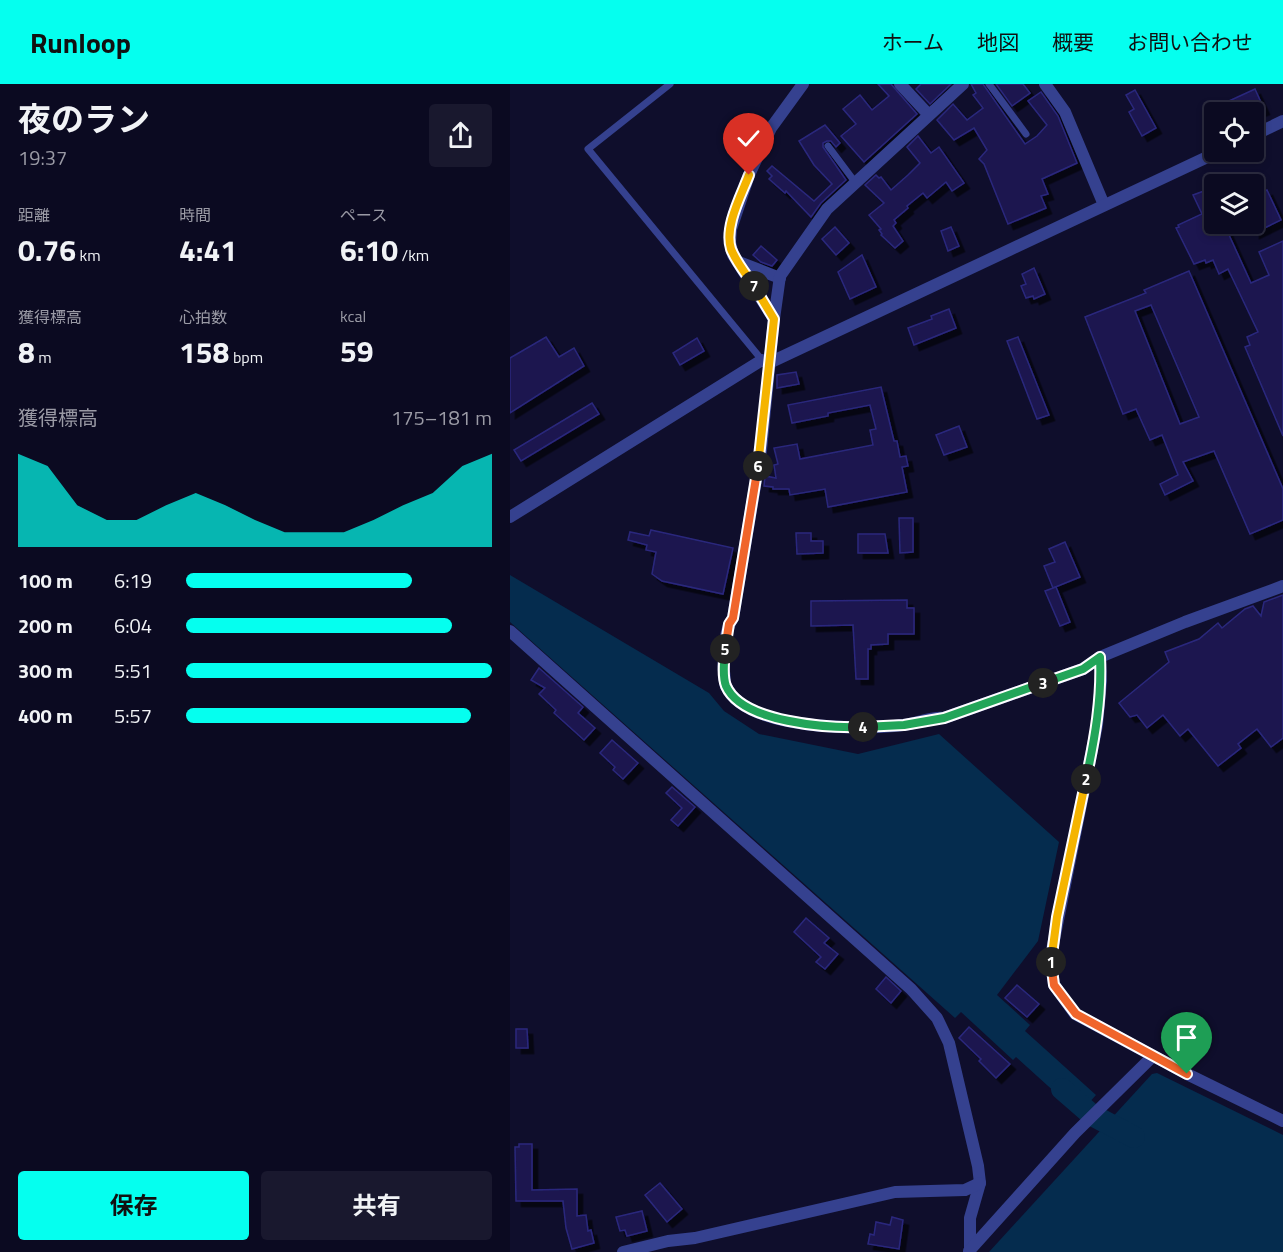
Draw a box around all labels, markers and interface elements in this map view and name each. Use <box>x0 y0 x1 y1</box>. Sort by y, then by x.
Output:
text: Runloop <box>30 21 131 64</box>
text: ホーム <box>882 26 944 58</box>
text: 地図 <box>977 26 1019 58</box>
text: 概要 <box>1052 26 1094 58</box>
text: お問い合わせ <box>1127 26 1253 58</box>
text: 夜のラン <box>18 94 150 144</box>
map controls <box>1204 102 1264 234</box>
button: locate <box>1204 102 1264 162</box>
button: share <box>429 104 492 167</box>
pin <box>723 113 774 175</box>
icon: check <box>732 122 765 155</box>
text: 19:37 <box>18 142 67 173</box>
button: layers <box>1204 174 1264 234</box>
text: 距離 <box>18 203 50 227</box>
text: 時間 <box>179 203 211 227</box>
text: ペース <box>340 203 387 227</box>
text: 0.76 <box>18 227 76 273</box>
text: 4:41 <box>179 227 237 273</box>
text: 6:10 <box>340 227 398 273</box>
text: km <box>76 243 101 267</box>
text: /km <box>398 243 429 267</box>
pin: 7 <box>739 271 769 301</box>
text: 7 <box>750 274 758 298</box>
text: kcal <box>340 304 366 328</box>
text: 獲得標高 <box>18 305 82 329</box>
text: 心拍数 <box>179 305 227 329</box>
text: 59 <box>340 328 374 374</box>
text: 8 <box>18 329 35 375</box>
text: 158 <box>179 329 229 375</box>
text: m <box>35 345 52 369</box>
text: bpm <box>229 345 263 369</box>
text: 獲得標高 <box>18 402 98 433</box>
text: 175–181 m <box>391 402 492 433</box>
pin: 6 <box>743 451 773 481</box>
text: 6 <box>754 454 762 478</box>
text: 100 m <box>18 565 73 596</box>
text: 6:19 <box>114 565 152 596</box>
text: 200 m <box>18 610 73 641</box>
text: 6:04 <box>114 610 152 641</box>
pin: 5 <box>710 634 740 664</box>
text: 5 <box>721 637 729 661</box>
text: 300 m <box>18 655 73 686</box>
text: 5:51 <box>114 655 152 686</box>
pin: 3 <box>1028 668 1058 698</box>
text: 3 <box>1039 671 1047 695</box>
text: 400 m <box>18 700 73 731</box>
text: 5:57 <box>114 700 152 731</box>
pin: 4 <box>848 712 878 742</box>
text: 4 <box>859 715 867 739</box>
pin: 2 <box>1071 764 1101 794</box>
text: 2 <box>1082 767 1090 791</box>
pin: 1 <box>1036 947 1066 977</box>
text: 1 <box>1047 950 1055 974</box>
pin <box>1161 1012 1212 1074</box>
icon: arrive <box>1170 1021 1203 1054</box>
button: 保存 <box>18 1171 249 1240</box>
button: 共有 <box>261 1171 492 1240</box>

